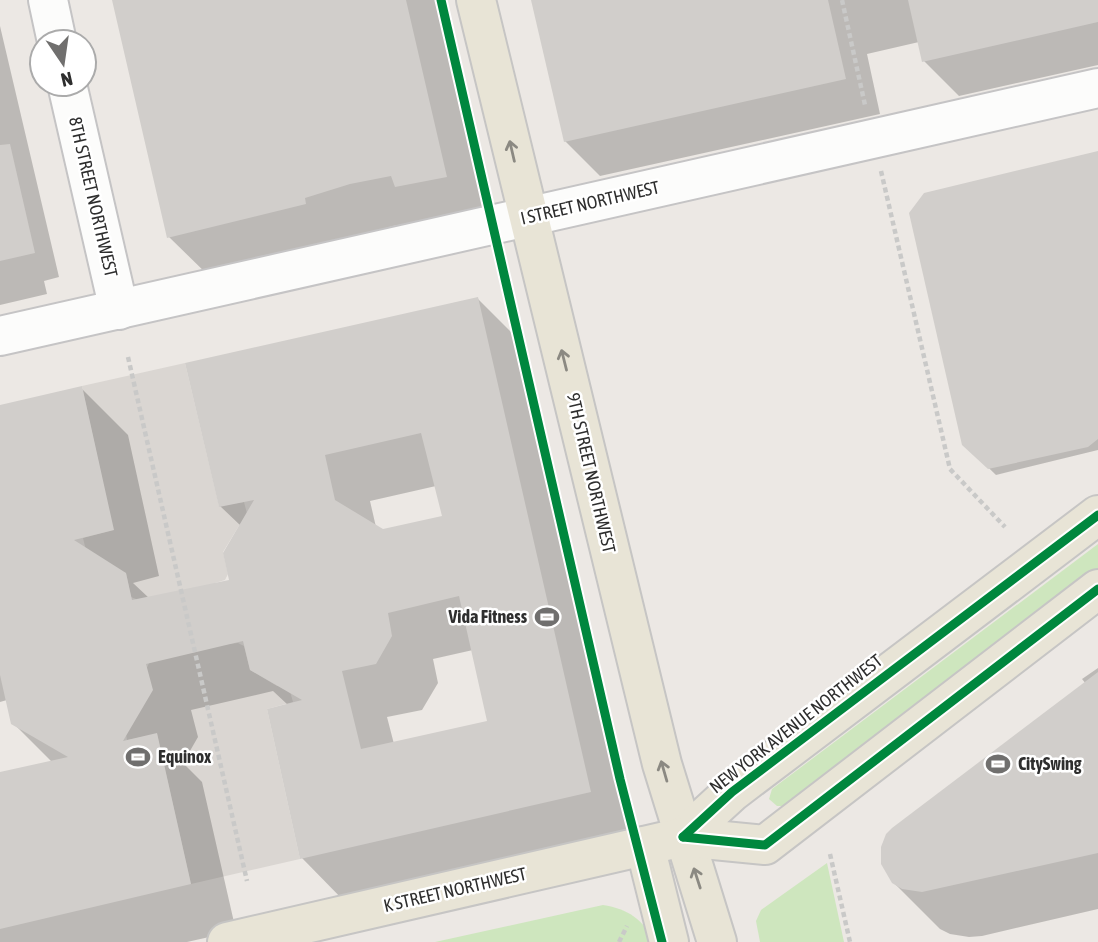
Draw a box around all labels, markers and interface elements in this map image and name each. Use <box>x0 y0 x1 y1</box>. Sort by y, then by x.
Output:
north arrow <box>28 28 98 98</box>
text: N <box>59 68 75 92</box>
street label: 8TH STREET NORTHWEST <box>65 115 122 279</box>
one-way arrow <box>504 140 517 162</box>
street label: I STREET NORTHWEST <box>518 176 661 229</box>
one-way arrow <box>557 349 570 372</box>
street label: 9TH STREET NORTHWEST <box>563 391 620 555</box>
sports icon: Vida Fitness <box>533 603 561 631</box>
place label: Vida Fitness <box>447 606 528 627</box>
street label: NEW YORK AVENUE NORTHWEST <box>705 650 886 797</box>
sports icon: Equinox <box>124 743 152 771</box>
place label: Equinox <box>158 746 212 767</box>
sports icon: CitySwing <box>984 750 1012 778</box>
place label: CitySwing <box>1018 753 1082 774</box>
one-way arrow <box>657 761 670 783</box>
street label: K STREET NORTHWEST <box>381 863 529 916</box>
one-way arrow <box>689 867 702 889</box>

